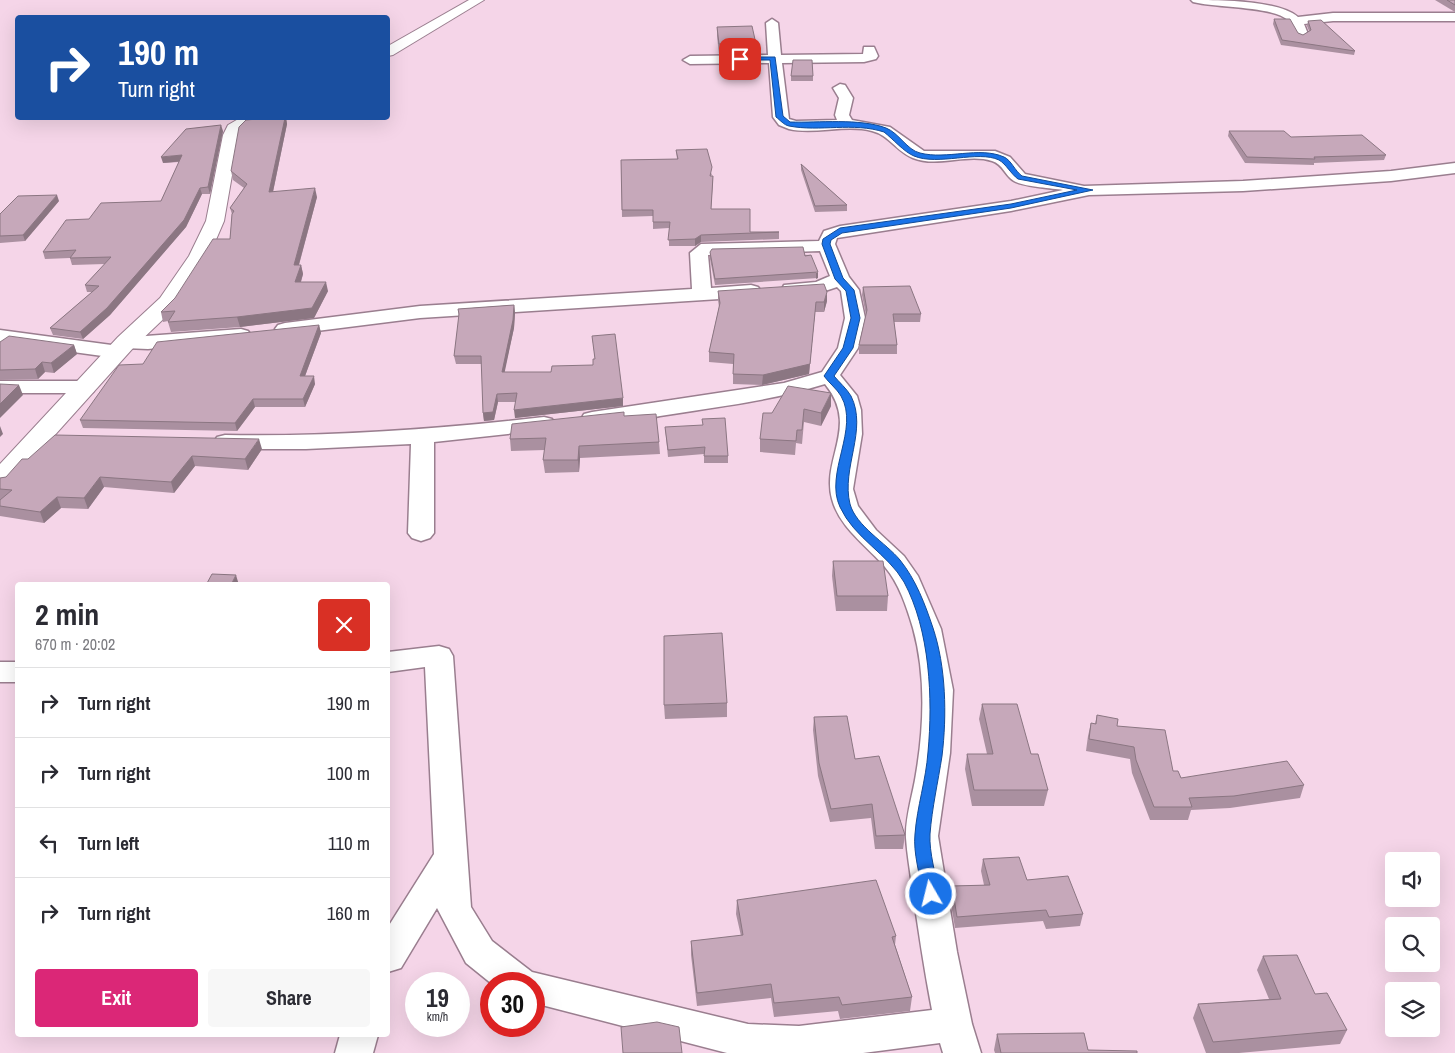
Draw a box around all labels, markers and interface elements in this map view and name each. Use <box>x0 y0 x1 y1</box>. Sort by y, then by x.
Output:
text: 190 m <box>118 29 199 76</box>
icon: right <box>35 35 100 100</box>
pin <box>719 38 761 80</box>
icon: arrive <box>726 45 754 73</box>
text: Turn right <box>118 74 195 104</box>
text: 2 min <box>35 594 99 634</box>
button: close <box>318 599 370 651</box>
text: 670 m · 20:02 <box>35 633 115 655</box>
icon: right <box>35 689 63 717</box>
text: Turn right <box>78 690 150 716</box>
text: 190 m <box>327 690 370 716</box>
icon: right <box>35 759 63 787</box>
text: Turn right <box>78 760 150 786</box>
text: 100 m <box>327 760 370 786</box>
icon: left <box>35 829 63 857</box>
text: Turn left <box>78 830 139 856</box>
text: 110 m <box>328 830 370 856</box>
map controls <box>1385 852 1440 1037</box>
button: sound <box>1385 852 1440 907</box>
position arrow <box>904 867 956 919</box>
icon: right <box>35 899 63 927</box>
text: Turn right <box>78 900 150 926</box>
text: 160 m <box>327 900 370 926</box>
button: search <box>1385 917 1440 972</box>
button: Exit <box>35 969 198 1027</box>
button: Share <box>208 969 370 1027</box>
speed limit sign: 30 <box>480 972 545 1037</box>
text: 19 <box>426 981 449 1015</box>
button: layers <box>1385 982 1440 1037</box>
text: km/h <box>427 1009 448 1025</box>

